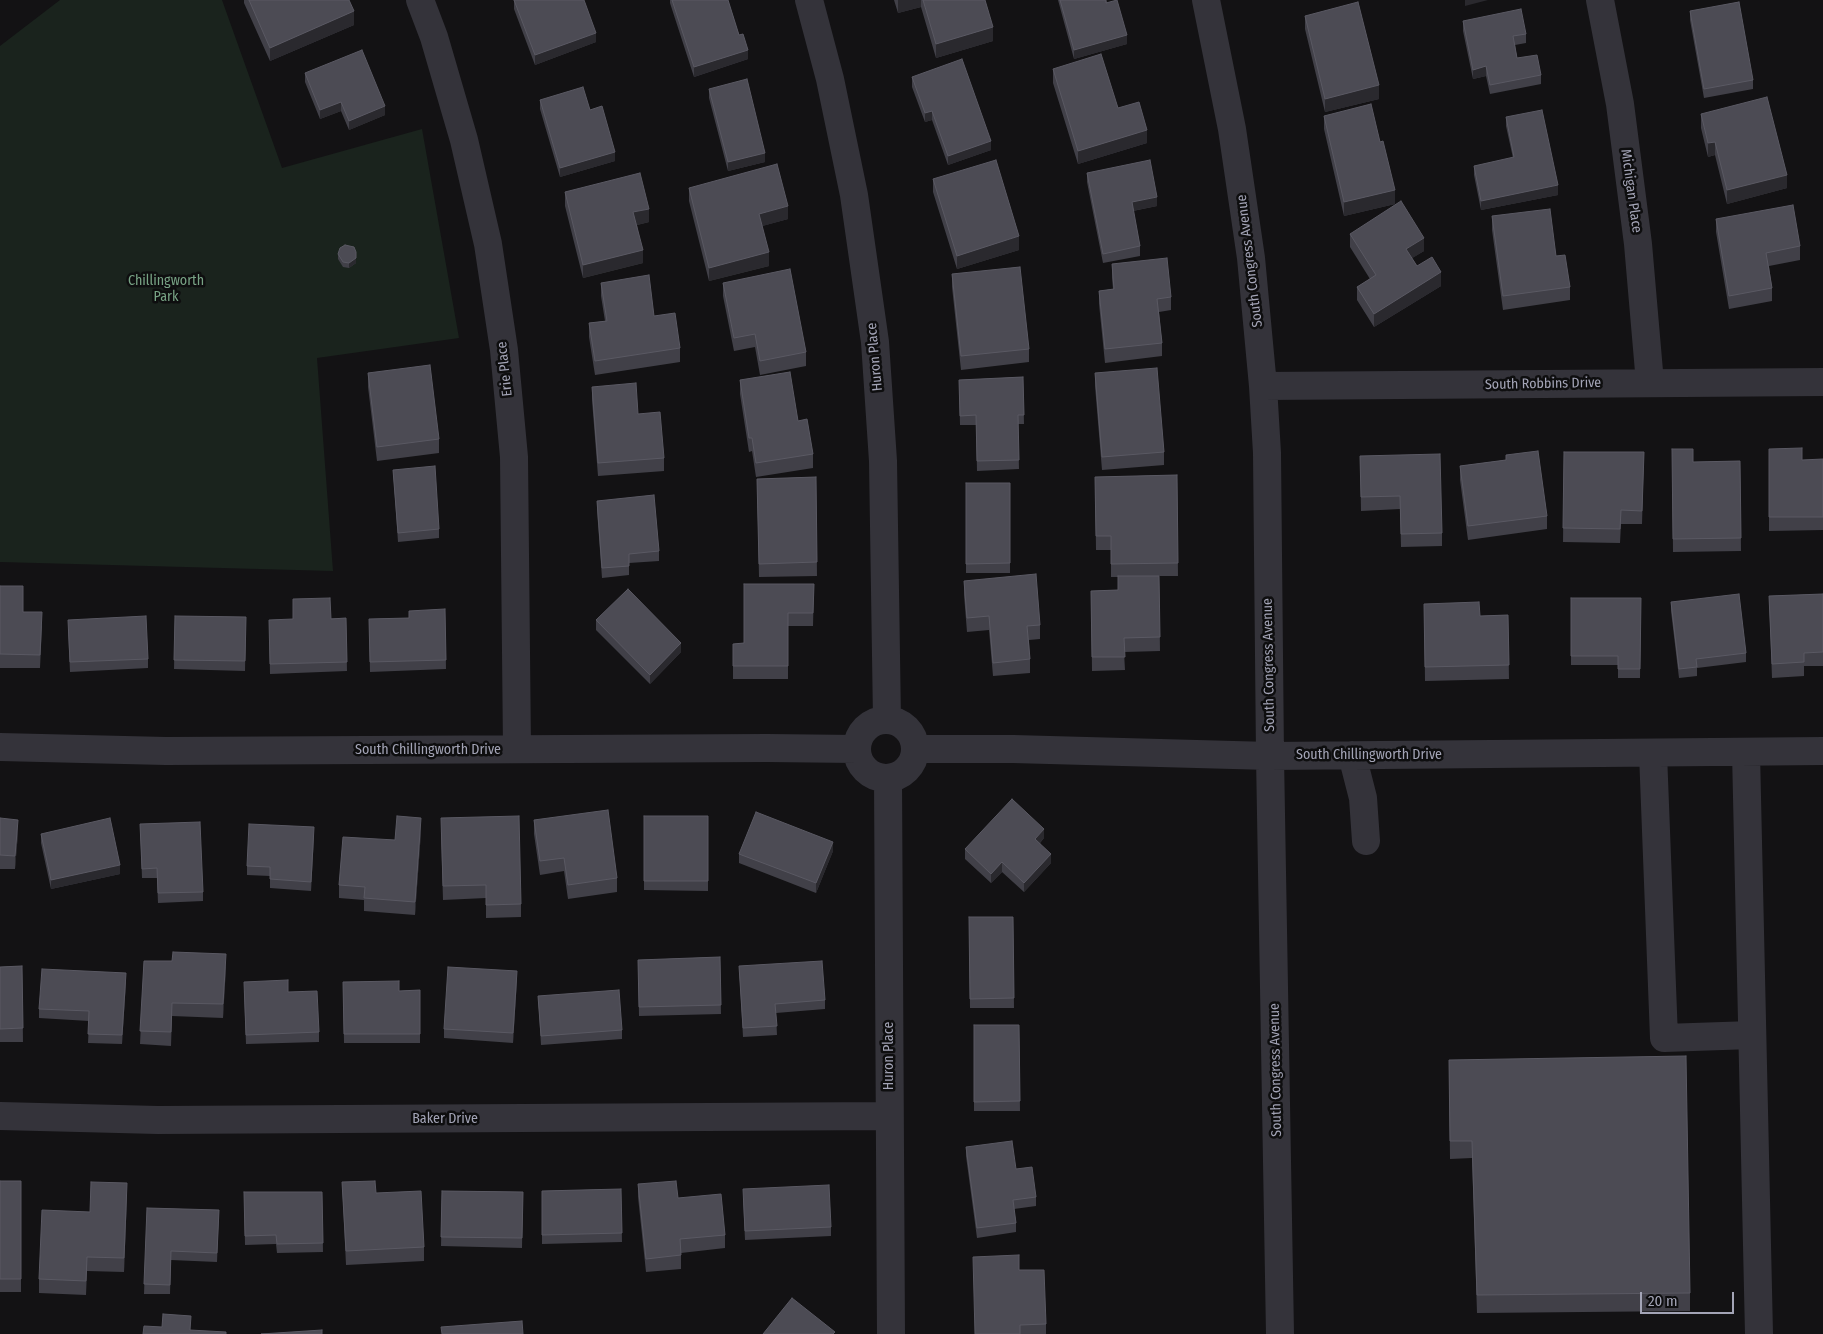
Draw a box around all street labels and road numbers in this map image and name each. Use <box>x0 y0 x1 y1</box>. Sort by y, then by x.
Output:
street label: Michigan Place <box>1617 148 1645 234</box>
street label: South Congress Avenue <box>1234 194 1266 328</box>
street label: Huron Place <box>864 322 886 392</box>
street label: Erie Place <box>494 341 516 397</box>
street label: South Robbins Drive <box>1485 375 1601 393</box>
street label: South Congress Avenue <box>1259 598 1279 732</box>
street label: South Chillingworth Drive <box>355 742 501 758</box>
street label: South Chillingworth Drive <box>1296 747 1442 763</box>
street label: South Congress Avenue <box>1266 1003 1286 1137</box>
street label: Huron Place <box>881 1022 897 1090</box>
street label: Baker Drive <box>412 1111 478 1127</box>

